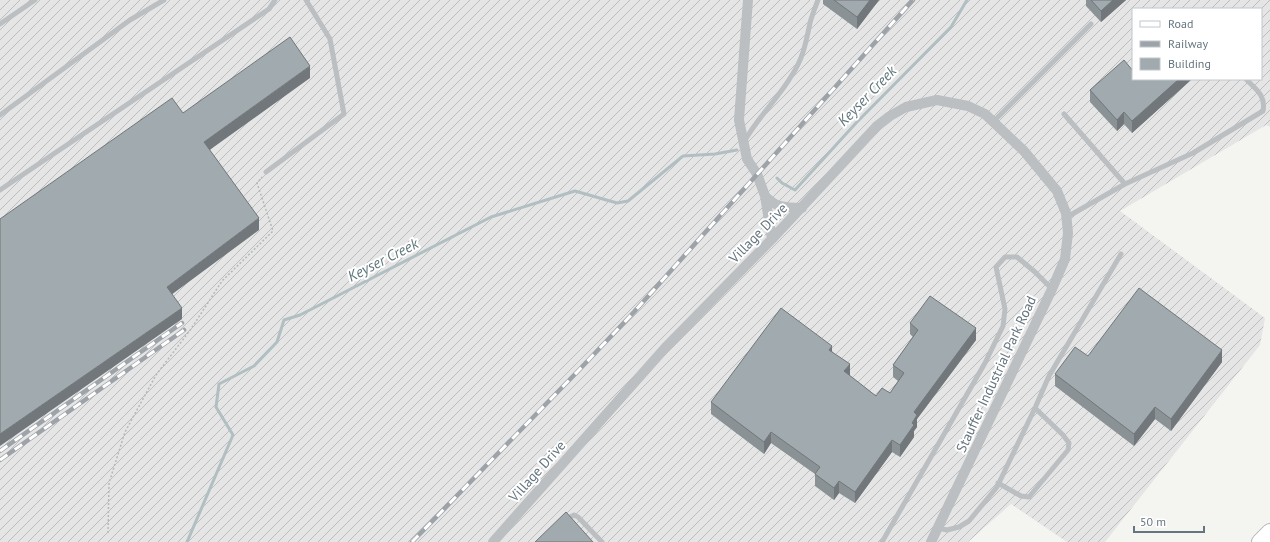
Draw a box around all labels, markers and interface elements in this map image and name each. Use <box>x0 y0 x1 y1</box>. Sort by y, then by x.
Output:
legend <box>1132 8 1262 80</box>
text: Road <box>1168 16 1193 31</box>
text: Railway <box>1168 36 1208 51</box>
text: Building <box>1168 56 1211 71</box>
water label: Keyser Creek <box>833 61 901 130</box>
street label: Village Drive <box>724 199 791 268</box>
water label: Keyser Creek <box>344 233 422 285</box>
street label: Stauffer Industrial Park Road <box>952 293 1040 455</box>
street label: Village Drive <box>504 437 569 506</box>
scale bar <box>1134 508 1204 534</box>
text: 50 m <box>1140 514 1166 529</box>

